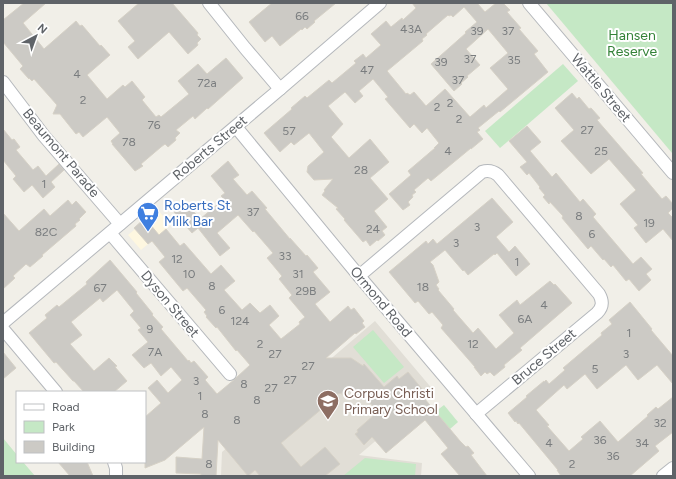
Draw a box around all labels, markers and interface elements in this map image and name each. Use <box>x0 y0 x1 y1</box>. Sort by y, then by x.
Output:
house number: 66 <box>295 9 309 23</box>
north arrow <box>16 16 56 56</box>
text: N <box>35 21 50 37</box>
house number: 43A <box>400 22 422 36</box>
house number: 39 <box>470 24 484 38</box>
house number: 37 <box>502 24 515 38</box>
park label: Hansen Reserve <box>607 27 657 60</box>
street label: Wattle Street <box>567 50 635 126</box>
house number: 37 <box>464 52 477 66</box>
house number: 35 <box>507 53 521 67</box>
house number: 39 <box>434 55 448 69</box>
house number: 47 <box>360 63 374 77</box>
house number: 4 <box>73 67 81 81</box>
house number: 37 <box>452 73 465 87</box>
house number: 72a <box>197 76 217 90</box>
house number: 2 <box>80 93 86 107</box>
house number: 2 <box>447 96 453 110</box>
house number: 2 <box>434 100 440 114</box>
street label: Beaumont Parade <box>19 105 103 201</box>
street label: Roberts Street <box>169 112 251 184</box>
house number: 2 <box>456 112 462 126</box>
house number: 76 <box>147 118 161 132</box>
house number: 27 <box>580 123 594 137</box>
house number: 57 <box>282 124 296 138</box>
house number: 78 <box>122 135 136 149</box>
house number: 4 <box>444 144 452 158</box>
house number: 25 <box>594 144 608 158</box>
house number: 28 <box>354 163 368 177</box>
house number: 1 <box>42 177 46 191</box>
place label: Roberts St Milk Bar <box>164 197 231 230</box>
supermarket icon: Roberts St Milk Bar <box>135 200 161 233</box>
house number: 37 <box>247 205 260 219</box>
house number: 8 <box>575 209 583 223</box>
house number: 19 <box>643 216 655 230</box>
house number: 3 <box>474 220 480 234</box>
house number: 24 <box>366 222 381 236</box>
house number: 82C <box>35 225 58 239</box>
house number: 6 <box>589 227 596 241</box>
house number: 3 <box>453 236 459 250</box>
house number: 33 <box>278 249 292 263</box>
house number: 12 <box>171 252 183 266</box>
house number: 1 <box>515 255 519 269</box>
street label: Ormond Road <box>346 263 416 341</box>
street label: Dyson Street <box>137 267 203 341</box>
house number: 10 <box>183 267 196 281</box>
house number: 31 <box>292 267 304 281</box>
house number: 8 <box>208 279 216 293</box>
house number: 18 <box>417 280 429 294</box>
house number: 67 <box>93 281 107 295</box>
house number: 29B <box>296 284 316 298</box>
house number: 4 <box>540 298 548 312</box>
house number: 6 <box>219 303 226 317</box>
house number: 6A <box>518 312 532 326</box>
house number: 124 <box>230 314 250 328</box>
house number: 9 <box>147 322 154 336</box>
street label: Bruce Street <box>508 325 580 389</box>
house number: 1 <box>627 326 631 340</box>
house number: 2 <box>257 337 263 351</box>
house number: 12 <box>467 337 479 351</box>
house number: 7A <box>148 345 162 359</box>
house number: 27 <box>268 347 282 361</box>
house number: 3 <box>623 347 629 361</box>
house number: 27 <box>301 359 315 373</box>
house number: 5 <box>592 362 599 376</box>
house number: 27 <box>283 373 297 387</box>
house number: 3 <box>193 374 199 388</box>
house number: 8 <box>240 377 248 391</box>
house number: 27 <box>264 381 278 395</box>
place label: Corpus Christi Primary School <box>344 385 438 418</box>
school or university icon: Corpus Christi Primary School <box>315 388 341 421</box>
house number: 1 <box>198 389 202 403</box>
legend <box>16 391 146 463</box>
house number: 8 <box>253 393 261 407</box>
text: Road <box>52 400 80 414</box>
house number: 8 <box>201 407 209 421</box>
house number: 8 <box>233 413 241 427</box>
house number: 32 <box>653 416 667 430</box>
text: Park <box>52 420 75 434</box>
house number: 36 <box>593 433 607 447</box>
house number: 4 <box>545 436 553 450</box>
house number: 34 <box>635 436 650 450</box>
text: Building <box>52 440 95 454</box>
house number: 36 <box>606 449 620 463</box>
house number: 8 <box>205 457 213 471</box>
house number: 2 <box>569 457 575 471</box>

